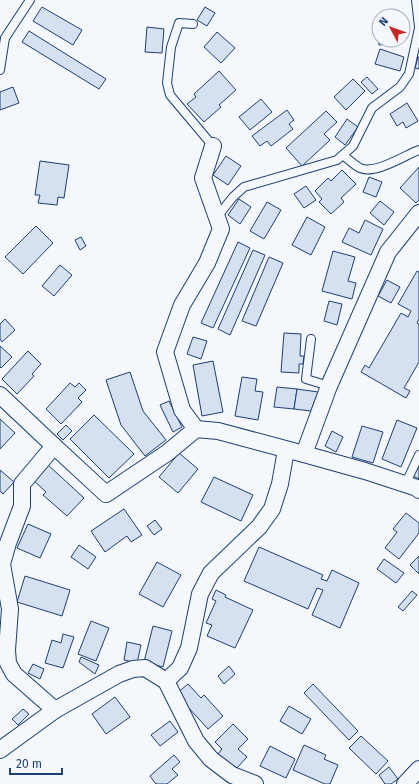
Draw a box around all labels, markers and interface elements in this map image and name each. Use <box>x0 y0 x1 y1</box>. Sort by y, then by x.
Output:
north arrow <box>371 8 411 48</box>
text: N <box>377 15 391 29</box>
scale bar <box>10 750 62 776</box>
text: 20 m <box>16 757 42 771</box>

